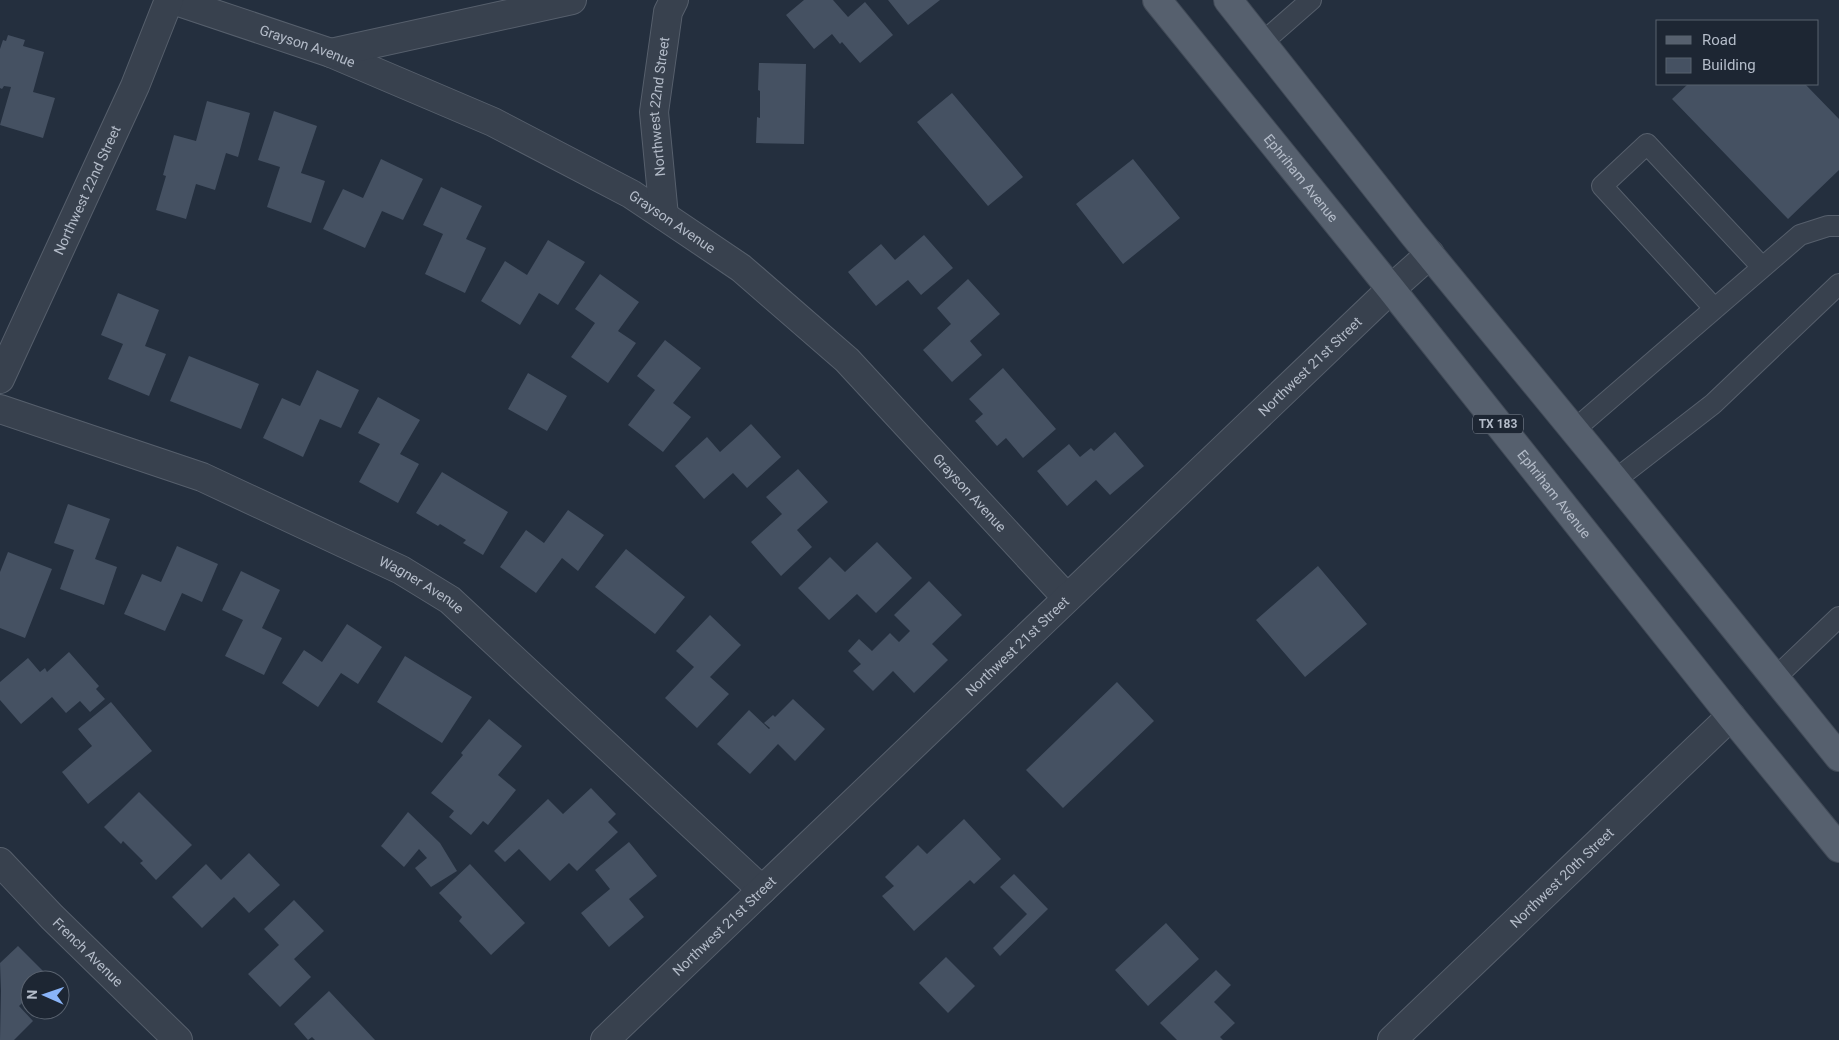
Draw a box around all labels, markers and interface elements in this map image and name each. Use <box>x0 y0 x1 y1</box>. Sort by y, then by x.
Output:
legend <box>1656 20 1819 85</box>
street label: Grayson Avenue <box>257 22 358 70</box>
text: Road <box>1702 31 1736 49</box>
street label: Northwest 22nd Street <box>646 35 672 177</box>
text: Building <box>1702 56 1756 74</box>
street label: Northwest 22nd Street <box>50 123 124 257</box>
street label: Ephriham Avenue <box>1261 131 1342 225</box>
street label: Grayson Avenue <box>626 187 718 256</box>
street label: Northwest 21st Street <box>1255 313 1365 419</box>
road number: TX 183 <box>1473 414 1523 434</box>
street label: Ephriham Avenue <box>1514 447 1594 542</box>
street label: Grayson Avenue <box>930 450 1010 535</box>
street label: Wagner Avenue <box>377 553 467 617</box>
street label: Northwest 21st Street <box>962 593 1072 699</box>
street label: Northwest 20th Street <box>1507 824 1617 931</box>
street label: Northwest 21st Street <box>669 873 780 979</box>
street label: French Avenue <box>50 914 126 990</box>
north arrow <box>20 970 70 1020</box>
text: N <box>24 989 40 1000</box>

